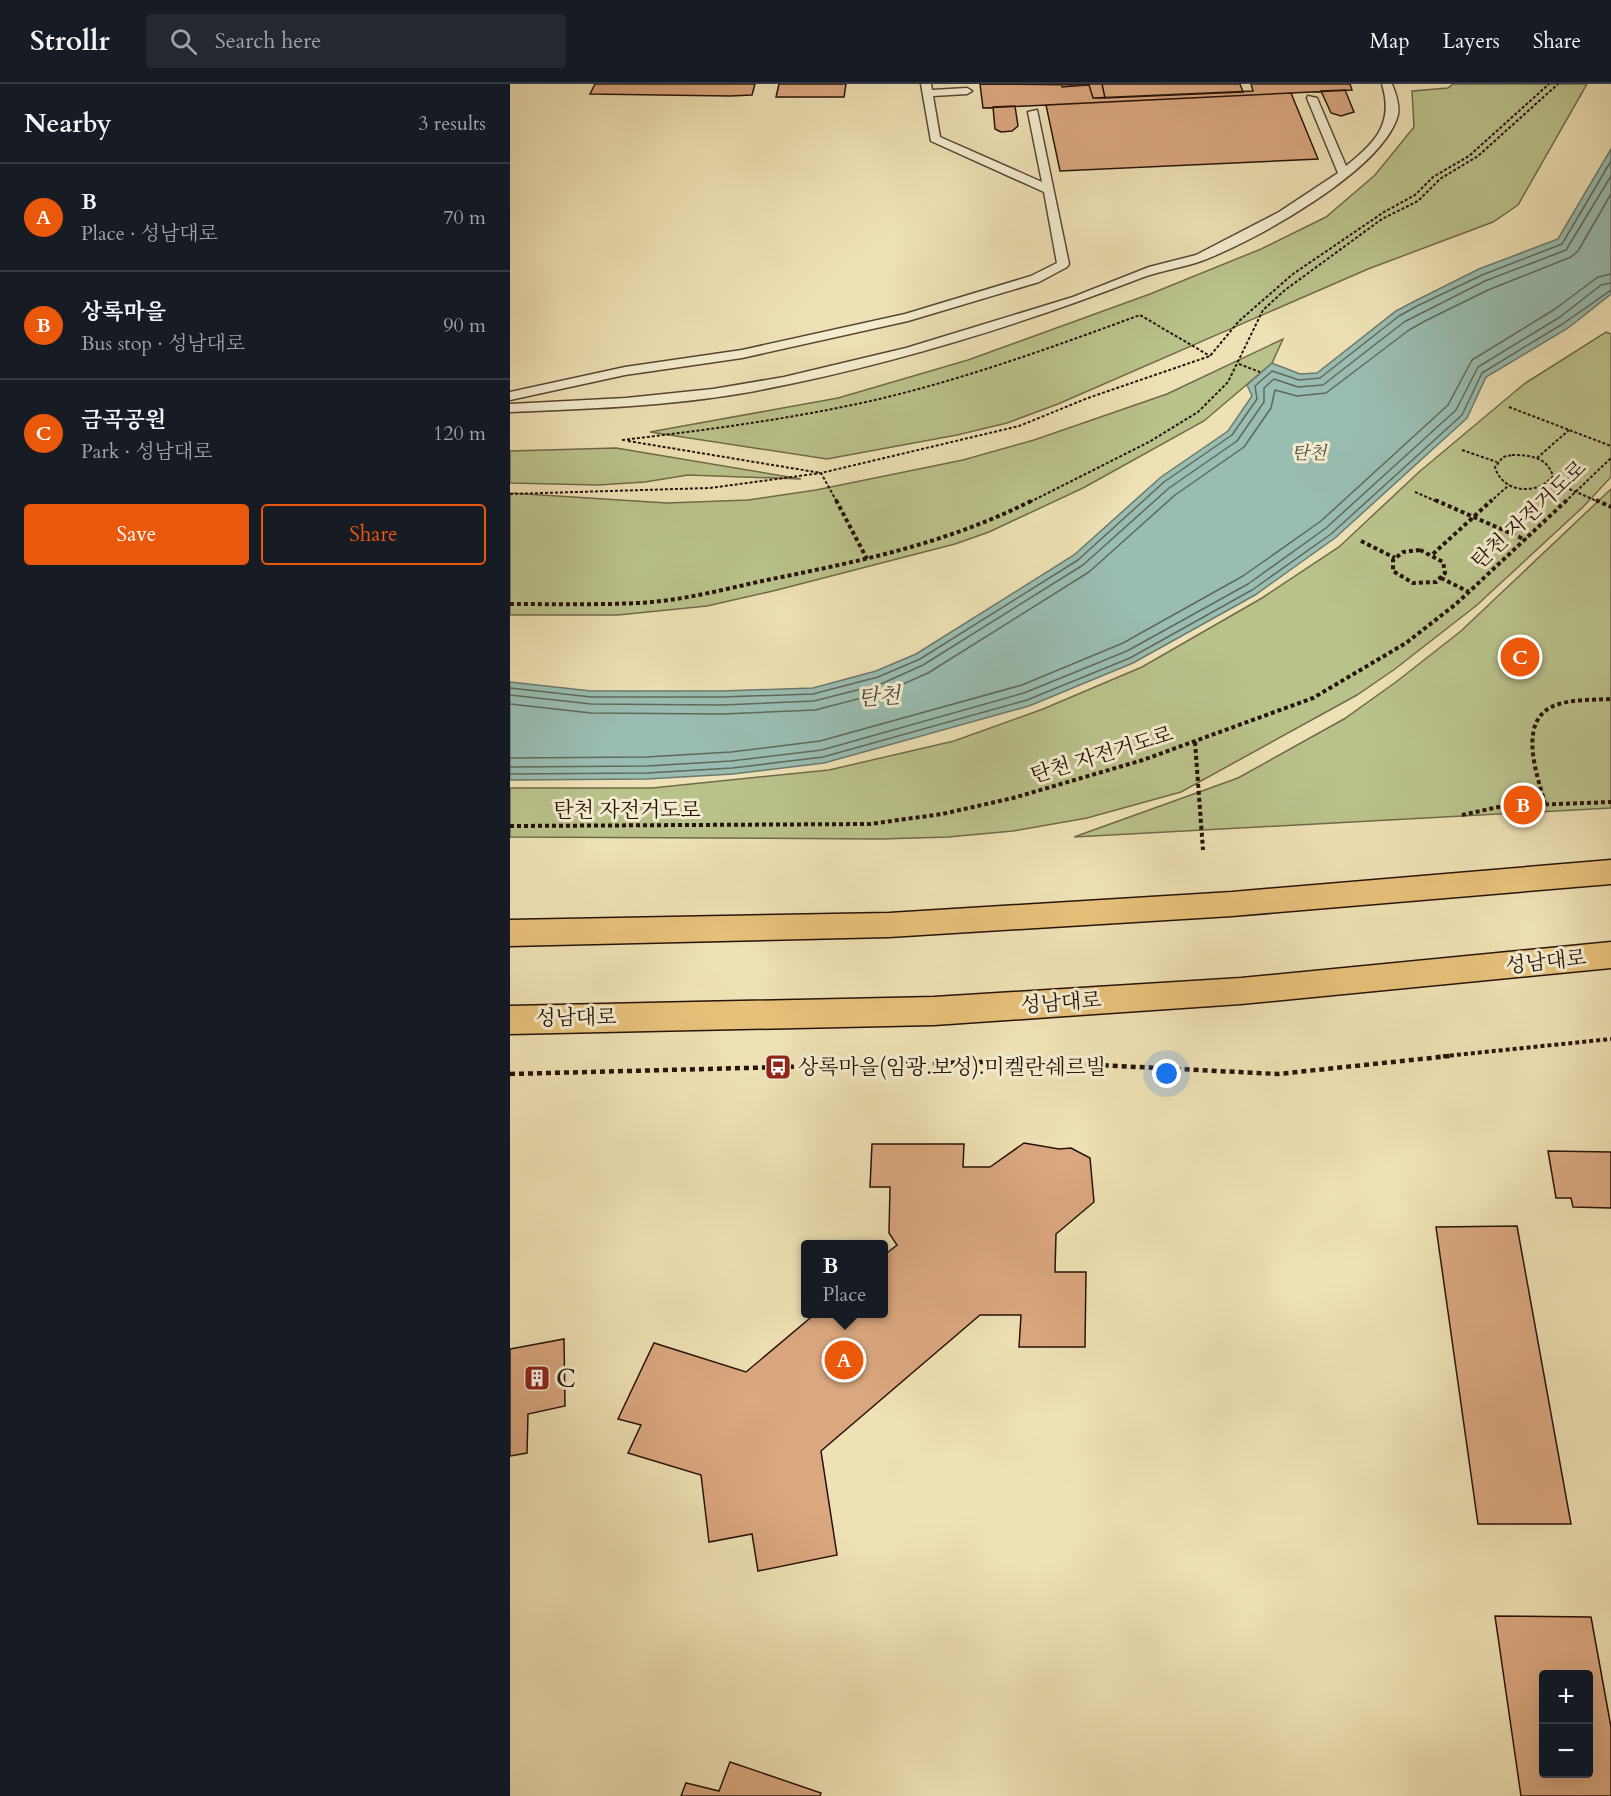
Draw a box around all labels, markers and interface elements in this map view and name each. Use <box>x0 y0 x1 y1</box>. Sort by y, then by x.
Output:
search box <box>146 14 566 68</box>
text: Strollr <box>30 22 110 60</box>
icon: search <box>167 25 200 58</box>
text: Search here <box>215 26 321 56</box>
text: Map <box>1370 27 1410 56</box>
text: Layers <box>1443 27 1500 56</box>
text: Share <box>1533 27 1581 56</box>
text: Nearby <box>24 106 112 141</box>
text: 3 results <box>418 110 486 137</box>
text: B <box>81 187 97 217</box>
text: A <box>36 204 51 231</box>
text: 70 m <box>443 204 486 231</box>
text: Place · 성남대로 <box>81 220 218 247</box>
text: 상록마을 <box>81 297 166 327</box>
text: B <box>36 312 51 339</box>
text: 90 m <box>443 312 486 339</box>
text: Bus stop · 성남대로 <box>81 330 245 357</box>
text: 금곡공원 <box>81 405 166 435</box>
text: C <box>36 420 51 447</box>
text: 120 m <box>433 420 486 447</box>
text: Park · 성남대로 <box>81 438 213 465</box>
water label: 탄천 <box>1292 441 1328 466</box>
street label: 탄천 자전거도로 <box>1465 454 1593 576</box>
button: Save <box>24 504 249 565</box>
button: Share <box>261 504 486 565</box>
pin: C <box>1500 634 1540 680</box>
water label: 탄천 <box>857 680 903 713</box>
street label: 탄천 자전거도로 <box>1027 720 1177 790</box>
pin: B <box>1504 782 1542 828</box>
street label: 탄천 자전거도로 <box>553 796 701 825</box>
street label: 성남대로 <box>1504 943 1588 981</box>
street label: 성남대로 <box>1020 986 1102 1020</box>
street label: 성남대로 <box>535 1003 617 1033</box>
bus stop icon: 상록마을(임광.보성).미켈란쉐르빌 <box>763 1052 793 1082</box>
place label: 상록마을(임광.보성).미켈란쉐르빌 <box>798 1053 1106 1082</box>
your location <box>1152 1059 1181 1088</box>
popup <box>801 1240 888 1318</box>
text: B <box>823 1251 839 1281</box>
text: Place <box>823 1281 866 1308</box>
pin: A <box>824 1338 864 1382</box>
place label: C <box>556 1361 576 1396</box>
building icon: C <box>522 1363 552 1393</box>
map controls <box>1539 1670 1593 1778</box>
button: + <box>1539 1670 1593 1724</box>
button: − <box>1539 1724 1593 1778</box>

